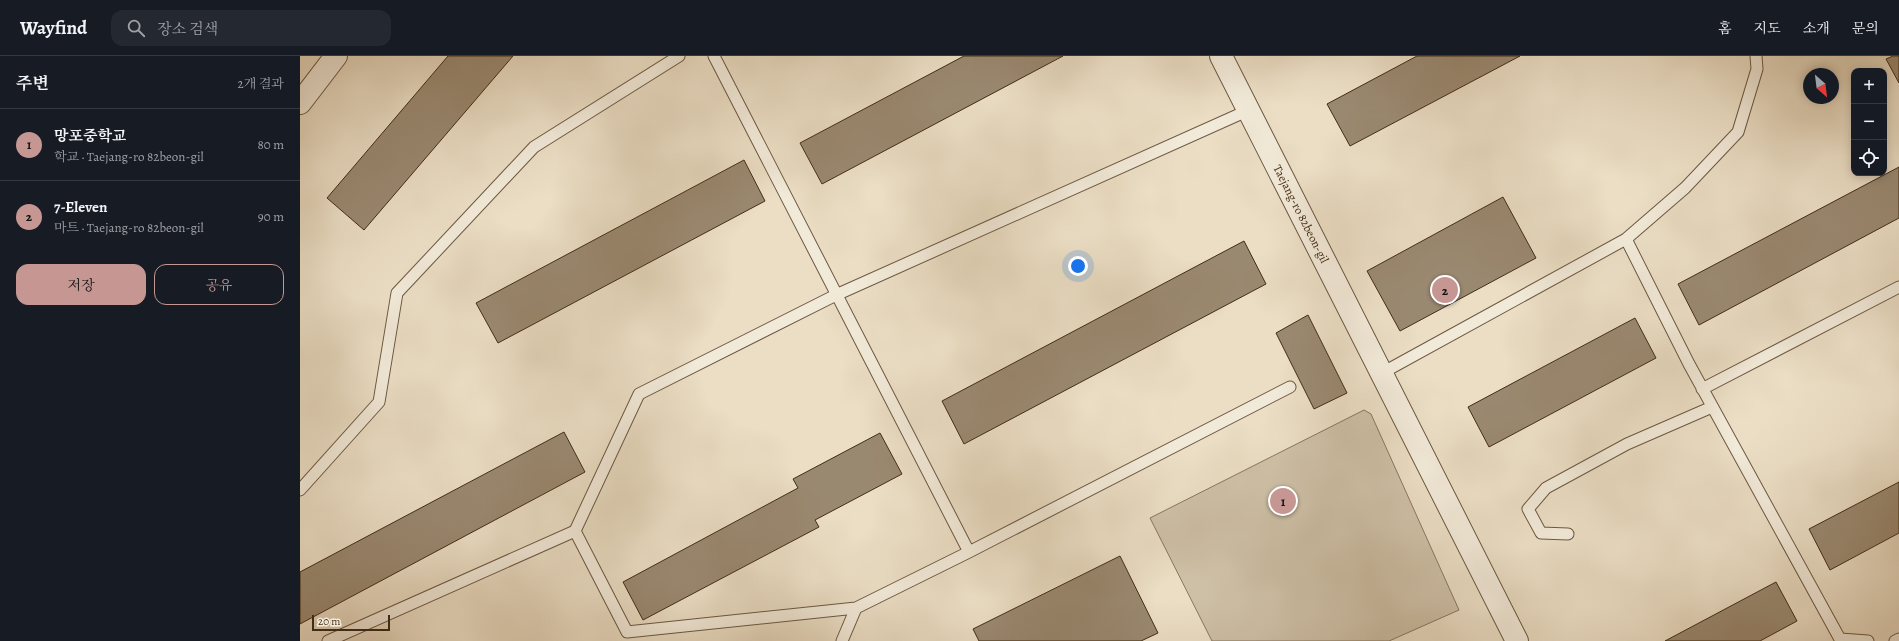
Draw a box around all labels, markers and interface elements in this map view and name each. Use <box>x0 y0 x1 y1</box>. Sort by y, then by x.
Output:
search box <box>111 10 391 46</box>
text: Wayfind <box>20 15 87 41</box>
icon: search <box>125 17 147 39</box>
text: 장소 검색 <box>157 19 218 39</box>
text: 홈 <box>1718 19 1732 38</box>
text: 지도 <box>1754 19 1781 38</box>
text: 소개 <box>1803 19 1830 38</box>
text: 문의 <box>1852 19 1879 38</box>
north arrow <box>1803 68 1839 104</box>
map controls <box>1851 68 1887 176</box>
button: + <box>1851 68 1887 104</box>
text: 주변 <box>16 72 49 95</box>
text: 2개 결과 <box>238 75 284 92</box>
button: − <box>1851 104 1887 140</box>
text: 망포중학교 <box>54 126 126 146</box>
text: 1 <box>27 136 31 153</box>
text: 80 m <box>257 136 284 153</box>
button: locate <box>1851 140 1887 176</box>
text: 학교 · Taejang-ro 82beon-gil <box>54 148 204 165</box>
street label: Taejang-ro 82beon-gil <box>1269 162 1332 266</box>
text: 7-Eleven <box>54 197 107 217</box>
text: 2 <box>26 208 32 225</box>
text: 90 m <box>258 208 284 225</box>
text: 마트 · Taejang-ro 82beon-gil <box>54 219 204 236</box>
your location <box>1068 256 1088 276</box>
button: 저장 <box>16 264 146 305</box>
button: 공유 <box>154 264 284 305</box>
pin: 2 <box>1432 275 1458 305</box>
pin: 1 <box>1270 486 1296 516</box>
scale bar <box>312 613 390 632</box>
text: 20 m <box>318 614 340 629</box>

